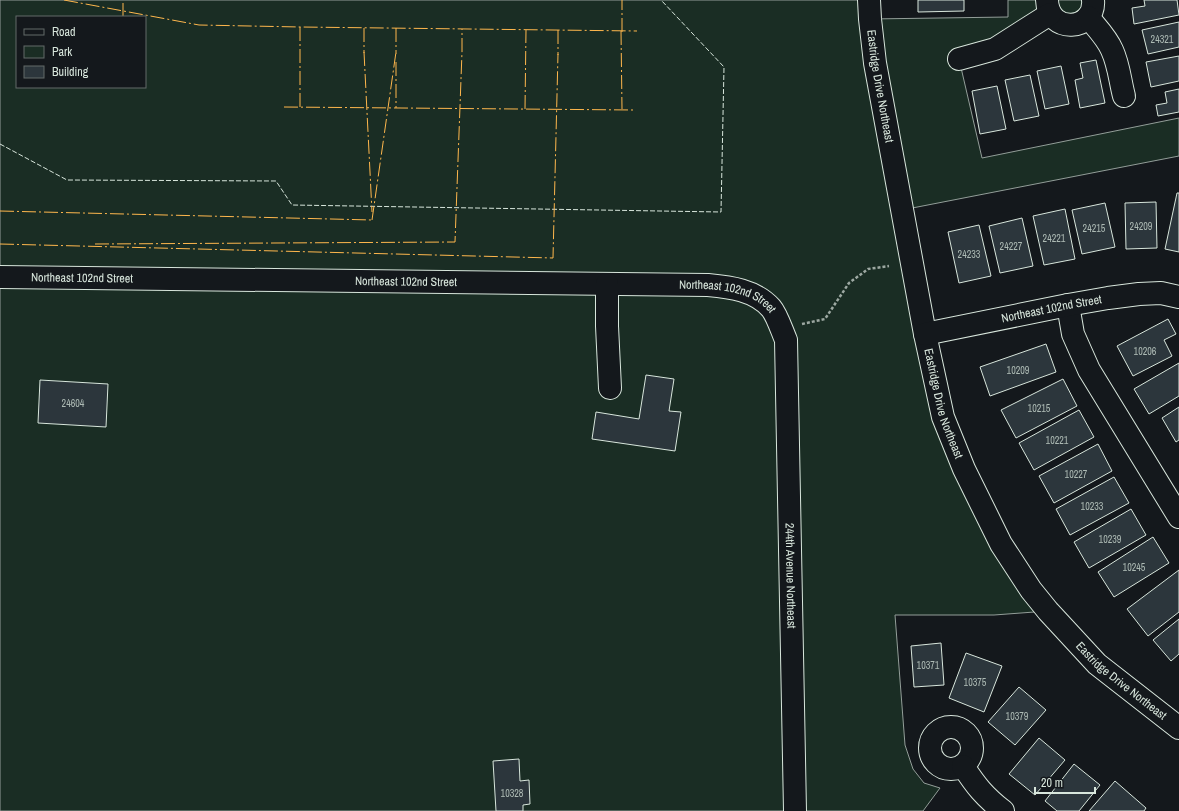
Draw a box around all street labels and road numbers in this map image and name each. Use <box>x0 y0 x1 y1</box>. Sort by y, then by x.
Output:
street label: Eastridge Drive Northeast <box>863 29 898 144</box>
street label: Northeast 102nd Street <box>31 269 133 287</box>
street label: Northeast 102nd Street <box>355 273 457 290</box>
street label: Northeast 102nd Street <box>679 277 780 316</box>
street label: Northeast 102nd Street <box>1000 291 1103 326</box>
street label: Eastridge Drive Northeast <box>920 347 967 461</box>
street label: 244th Avenue Northeast <box>781 523 800 629</box>
street label: Eastridge Drive Northeast <box>1072 638 1170 724</box>

